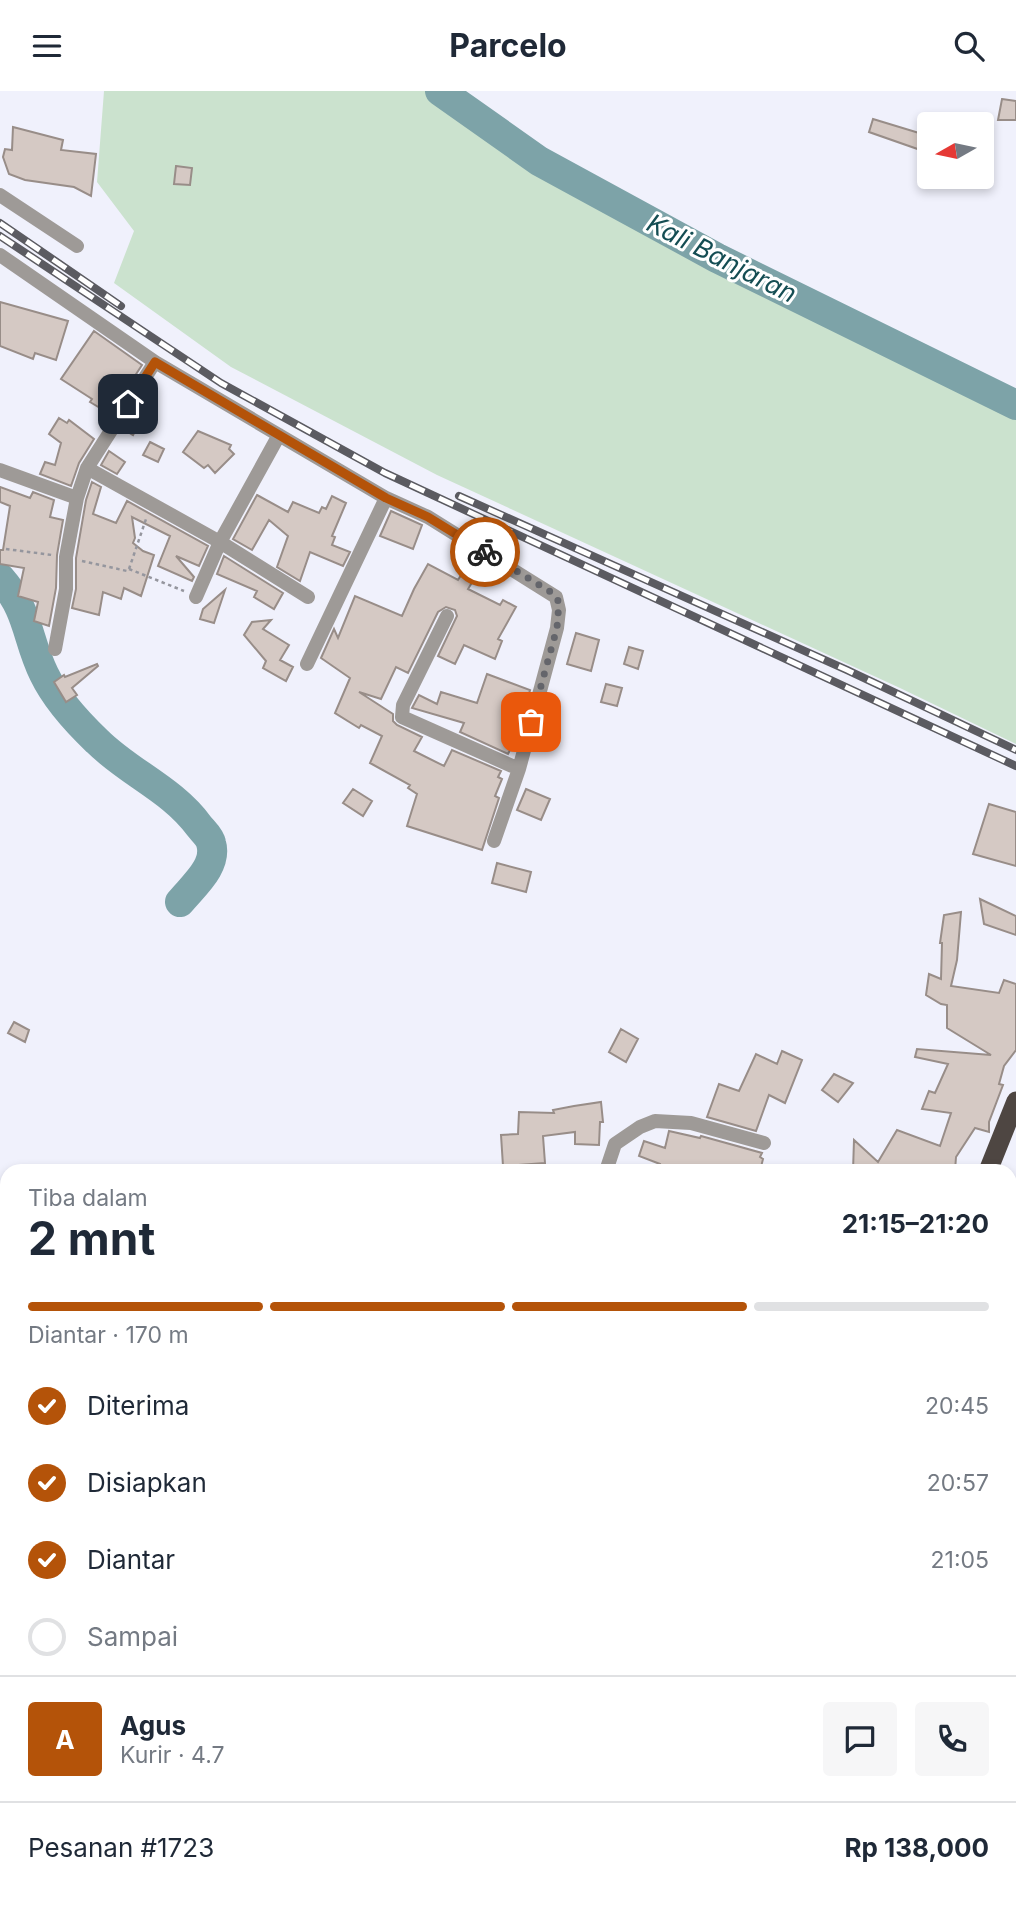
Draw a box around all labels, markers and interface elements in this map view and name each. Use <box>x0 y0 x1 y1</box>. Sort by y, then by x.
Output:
text: Parcelo <box>449 26 567 65</box>
icon: menu <box>28 27 66 65</box>
icon: search <box>950 27 988 65</box>
north arrow <box>917 112 994 189</box>
map controls <box>917 112 994 189</box>
water label: Kali Banjaran <box>642 207 802 309</box>
pin <box>98 374 158 434</box>
icon: home <box>109 385 147 423</box>
courier <box>450 517 520 587</box>
icon: bike <box>466 533 504 571</box>
pin <box>501 692 561 752</box>
icon: bag <box>512 703 550 741</box>
text: Tiba dalam <box>28 1184 148 1212</box>
text: 21:15–21:20 <box>842 1208 989 1239</box>
text: 2 mnt <box>28 1210 155 1266</box>
text: Diantar · 170 m <box>28 1321 189 1349</box>
icon: check <box>28 1387 66 1425</box>
text: Diterima <box>87 1390 189 1421</box>
text: 20:45 <box>925 1392 989 1420</box>
icon: check <box>28 1464 66 1502</box>
text: Disiapkan <box>87 1467 207 1498</box>
text: 20:57 <box>927 1469 989 1497</box>
icon: check <box>28 1541 66 1579</box>
text: Diantar <box>87 1544 175 1575</box>
text: 21:05 <box>931 1546 989 1574</box>
text: Sampai <box>87 1621 178 1652</box>
button: chat <box>823 1702 897 1776</box>
button: phone <box>915 1702 989 1776</box>
text: Agus <box>120 1710 186 1741</box>
text: A <box>55 1724 75 1755</box>
text: Kurir · 4.7 <box>120 1741 225 1769</box>
text: Pesanan #1723 <box>28 1832 214 1863</box>
text: Rp 138,000 <box>844 1832 989 1863</box>

